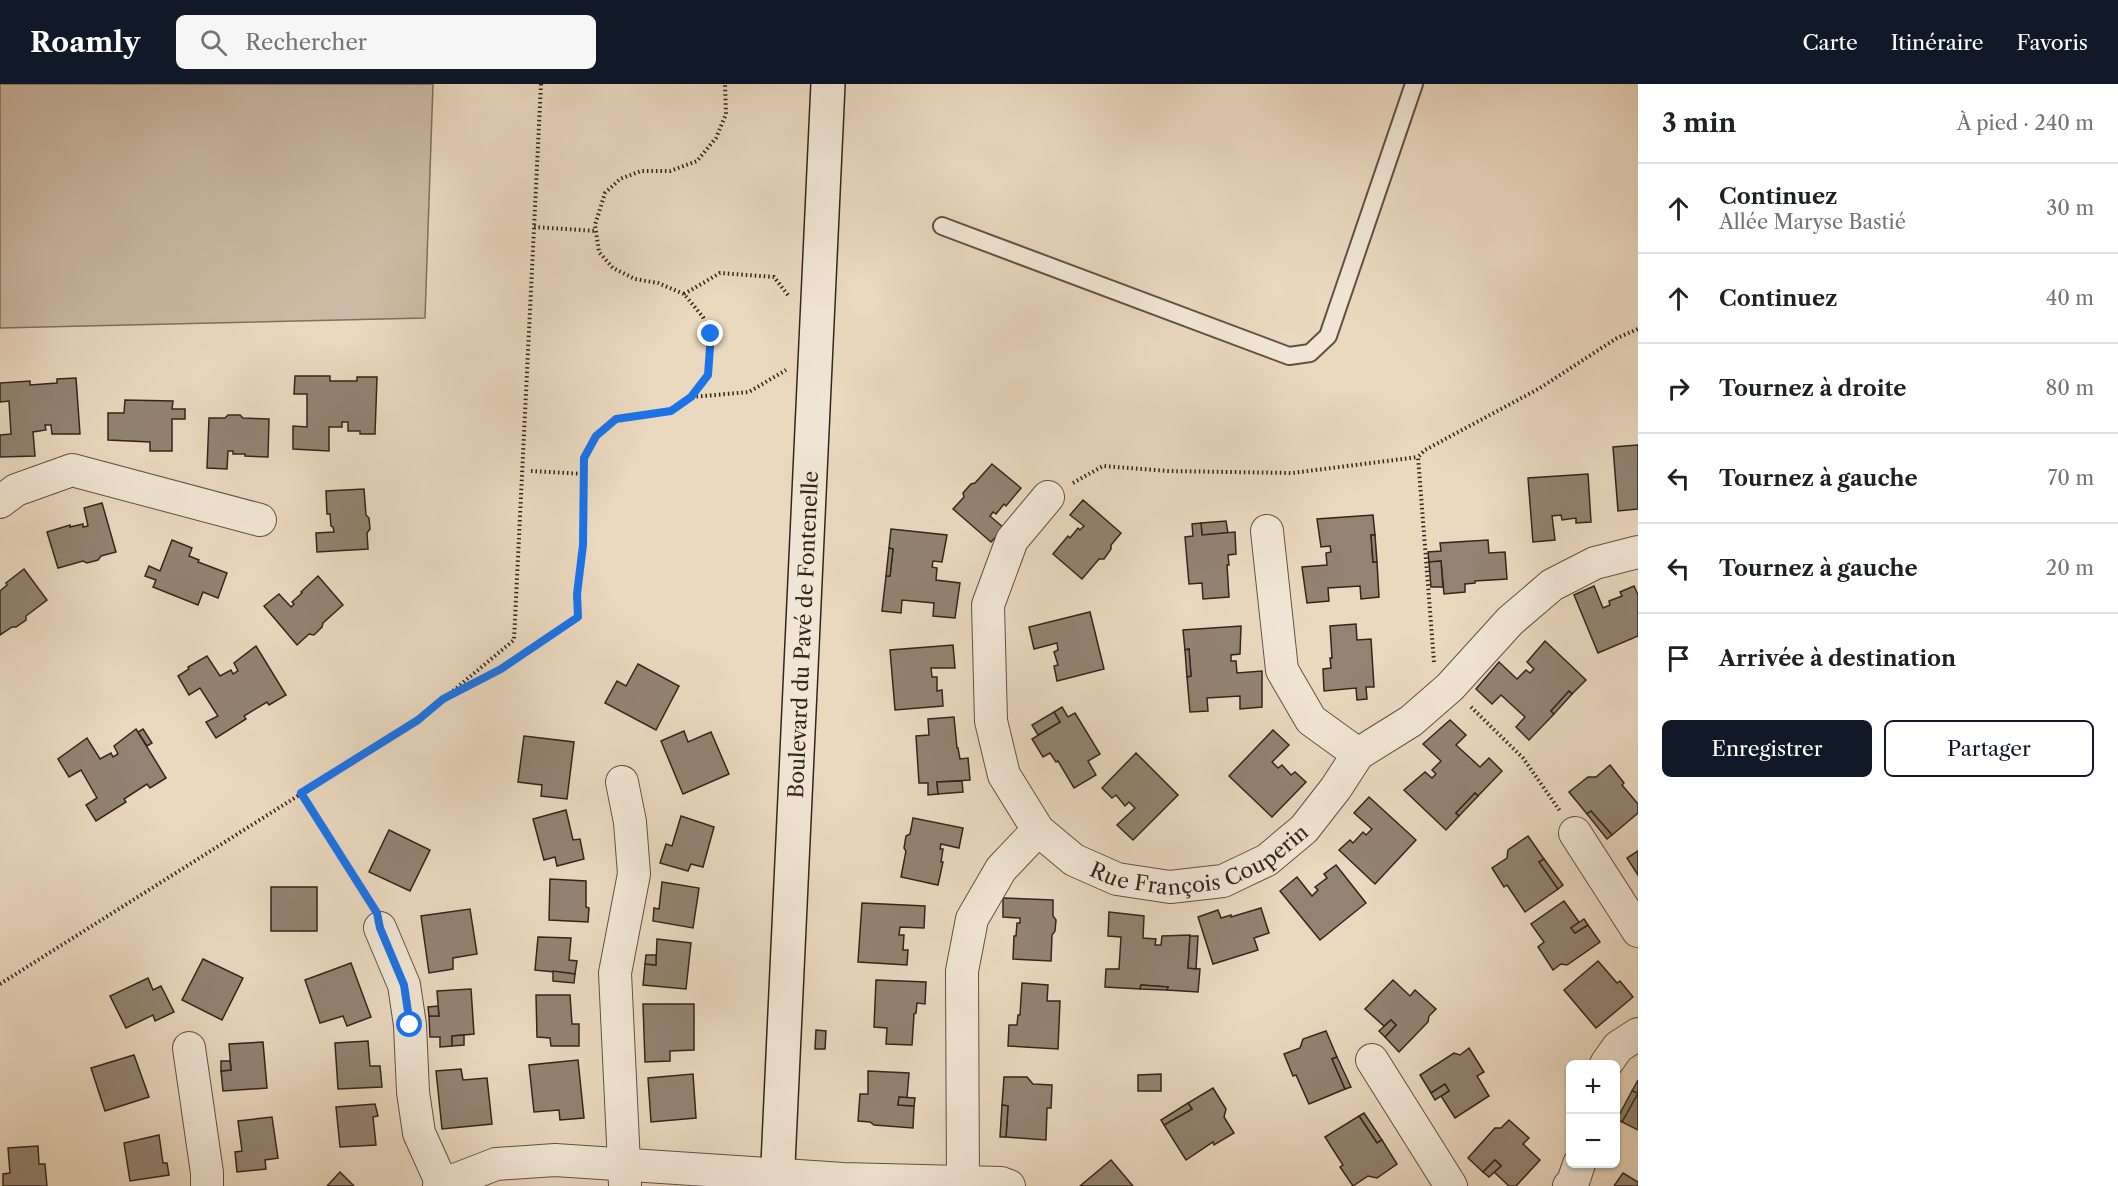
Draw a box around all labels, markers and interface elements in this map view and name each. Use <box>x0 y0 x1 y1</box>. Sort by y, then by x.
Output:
search box <box>176 15 596 69</box>
text: Roamly <box>30 25 140 59</box>
icon: search <box>197 26 230 59</box>
text: Rechercher <box>245 29 367 56</box>
text: Carte <box>1802 30 1858 55</box>
text: Itinéraire <box>1891 30 1984 55</box>
text: Favoris <box>2017 30 2088 55</box>
text: 3 min <box>1662 107 1736 139</box>
text: À pied · 240 m <box>1957 111 2094 135</box>
text: Continuez <box>1719 183 1838 210</box>
icon: ahead <box>1662 192 1695 225</box>
text: 30 m <box>2046 196 2094 220</box>
text: Allée Maryse Bastié <box>1719 210 1906 234</box>
icon: ahead <box>1662 282 1695 315</box>
text: Continuez <box>1719 285 1838 312</box>
text: 40 m <box>2046 286 2094 310</box>
route end <box>697 320 723 346</box>
icon: right <box>1662 372 1695 405</box>
text: Tournez à droite <box>1719 375 1906 402</box>
text: 80 m <box>2046 376 2094 400</box>
icon: left <box>1662 462 1695 495</box>
text: Tournez à gauche <box>1719 465 1918 492</box>
text: 70 m <box>2048 466 2094 490</box>
street label: Boulevard du Pavé de Fontenelle <box>782 470 823 799</box>
icon: left <box>1662 552 1695 585</box>
text: Tournez à gauche <box>1719 555 1918 582</box>
text: 20 m <box>2046 556 2094 580</box>
icon: arrive <box>1662 642 1695 675</box>
text: Arrivée à destination <box>1719 645 1956 672</box>
button: Enregistrer <box>1662 720 1872 777</box>
button: Partager <box>1884 720 2094 777</box>
street label: Rue François Couperin <box>1087 819 1313 900</box>
route start <box>396 1011 422 1037</box>
map controls <box>1566 1060 1620 1168</box>
button: + <box>1566 1060 1620 1114</box>
button: − <box>1566 1114 1620 1168</box>

